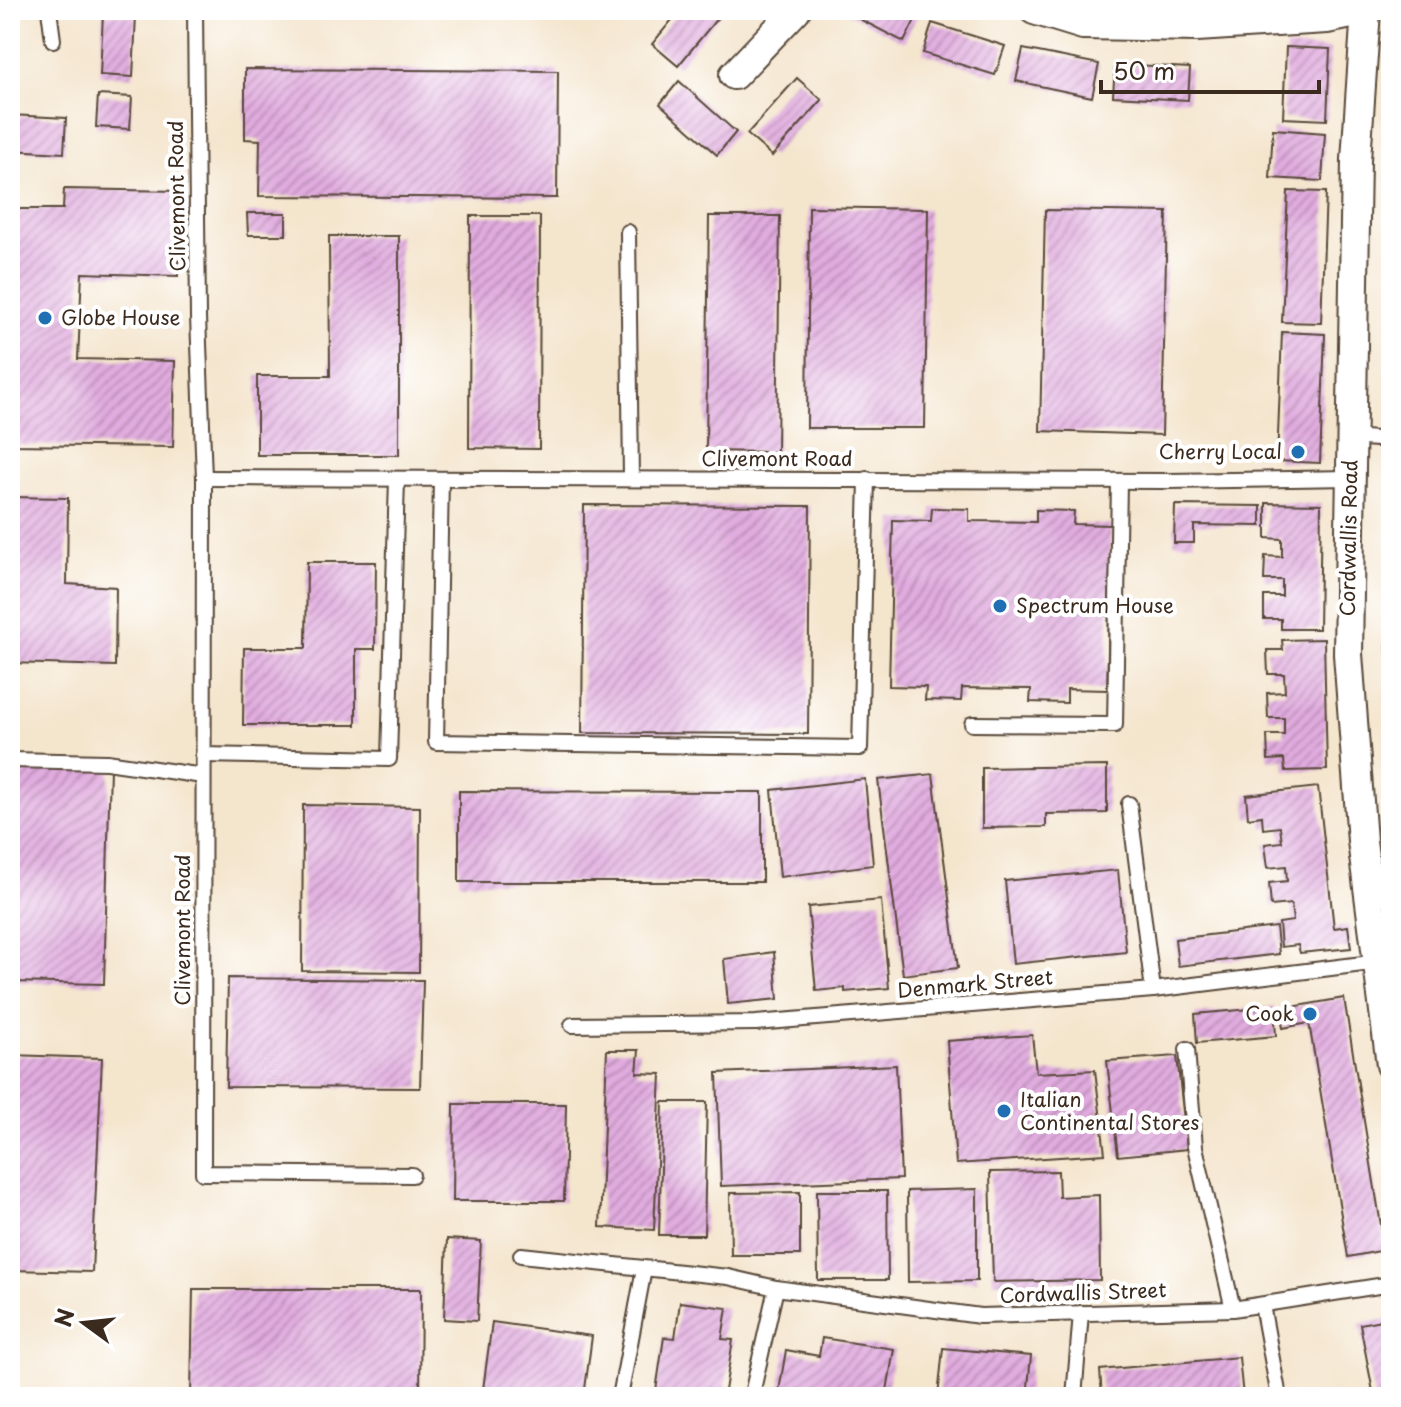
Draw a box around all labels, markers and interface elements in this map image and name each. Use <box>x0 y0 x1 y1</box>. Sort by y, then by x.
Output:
scale bar <box>1101 44 1319 94</box>
text: 50 m <box>1113 52 1175 88</box>
street label: Clivemont Road <box>160 120 192 272</box>
place label: Globe House <box>61 302 181 332</box>
marker: Globe House <box>36 309 54 327</box>
place label: Cherry Local <box>1159 436 1282 466</box>
street label: Clivemont Road <box>701 443 853 473</box>
marker: Cherry Local <box>1289 443 1307 461</box>
street label: Cordwallis Road <box>1332 459 1364 617</box>
place label: Spectrum House <box>1016 590 1174 620</box>
marker: Spectrum House <box>991 597 1009 615</box>
street label: Clivemont Road <box>167 854 197 1006</box>
street label: Denmark Street <box>896 961 1054 1005</box>
place label: Cook <box>1245 998 1294 1028</box>
marker: Cook <box>1301 1005 1319 1023</box>
place label: Italian Continental Stores <box>1020 1084 1199 1137</box>
marker: Italian Continental Stores <box>995 1102 1013 1120</box>
street label: Cordwallis Street <box>999 1274 1167 1310</box>
north arrow <box>44 1283 124 1363</box>
text: N <box>45 1305 81 1330</box>

